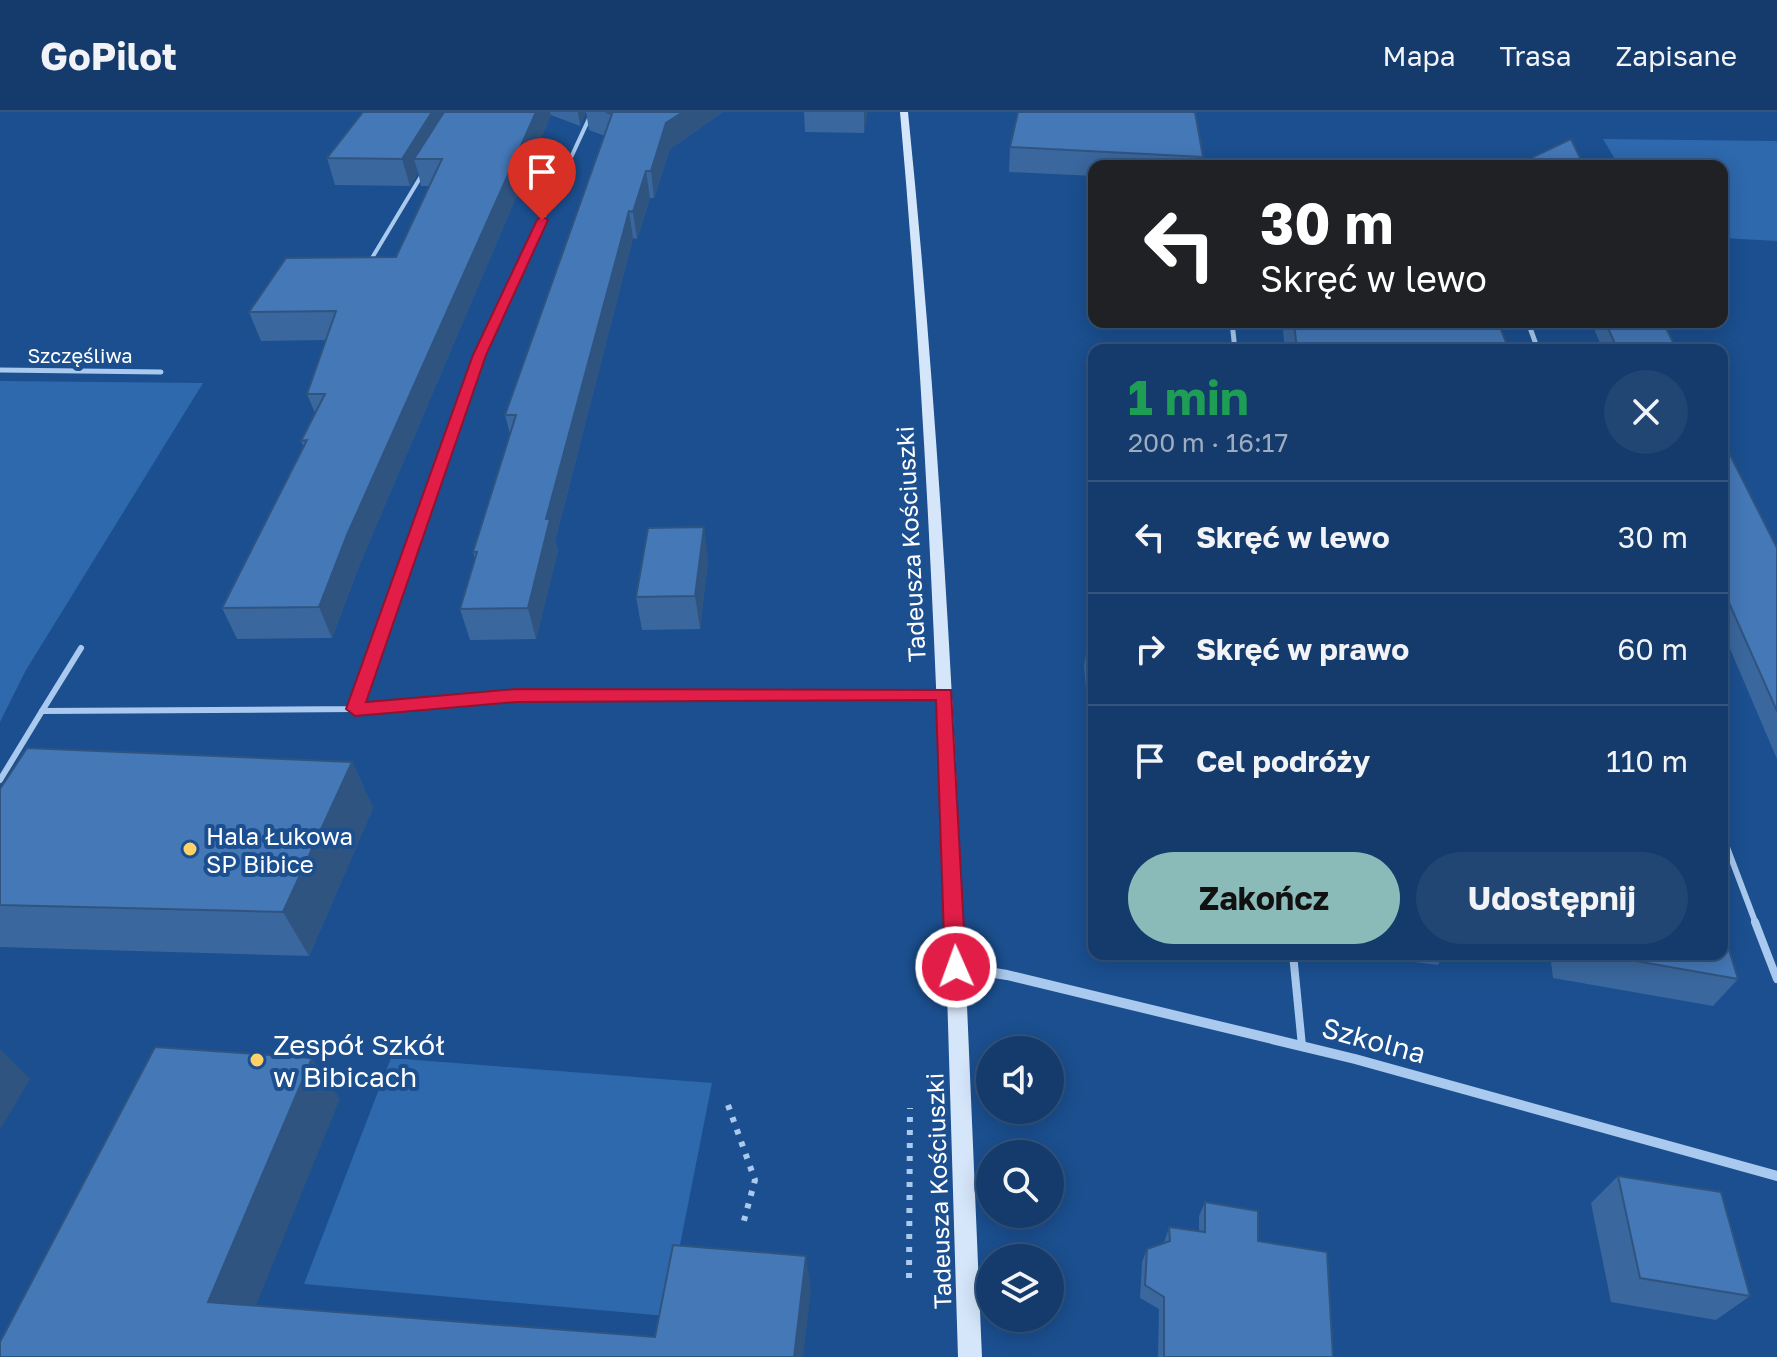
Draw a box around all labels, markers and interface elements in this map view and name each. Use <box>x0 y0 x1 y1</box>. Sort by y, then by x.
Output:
text: GoPilot <box>40 33 177 78</box>
text: Mapa <box>1383 39 1456 72</box>
text: Trasa <box>1500 39 1572 72</box>
text: Zapisane <box>1616 39 1737 72</box>
pin <box>508 138 576 220</box>
icon: arrive <box>520 150 564 194</box>
text: 30 m <box>1260 189 1394 256</box>
icon: left <box>1128 192 1232 296</box>
text: Skręć w lewo <box>1260 257 1487 300</box>
street label: Szczęśliwa <box>28 343 132 367</box>
text: 1 min <box>1128 368 1249 426</box>
button: close <box>1604 370 1688 454</box>
street label: Tadeusza Kościuszki <box>889 425 931 663</box>
text: 200 m · 16:17 <box>1128 427 1288 458</box>
icon: left <box>1128 515 1172 559</box>
text: Skręć w lewo <box>1196 519 1390 555</box>
text: 30 m <box>1618 519 1688 555</box>
icon: right <box>1128 627 1172 671</box>
text: Skręć w prawo <box>1196 631 1409 667</box>
text: 60 m <box>1617 631 1688 667</box>
icon: arrive <box>1128 739 1172 783</box>
text: Cel podróży <box>1196 743 1370 779</box>
text: 110 m <box>1606 743 1688 779</box>
place label: Hala Łukowa SP Bibice <box>206 821 353 878</box>
marker: Hala Łukowa SP Bibice <box>181 840 199 858</box>
button: Zakończ <box>1128 852 1400 944</box>
button: Udostępnij <box>1416 852 1688 944</box>
position arrow <box>914 925 998 1009</box>
street label: Szkolna <box>1319 1010 1429 1070</box>
place label: Zespół Szkół w Bibicach <box>273 1028 445 1093</box>
map controls <box>976 1036 1064 1332</box>
button: sound <box>976 1036 1064 1124</box>
marker: Zespół Szkół w Bibicach <box>248 1051 266 1069</box>
street label: Tadeusza Kościuszki <box>919 1072 957 1310</box>
button: search <box>976 1140 1064 1228</box>
button: layers <box>976 1244 1064 1332</box>

